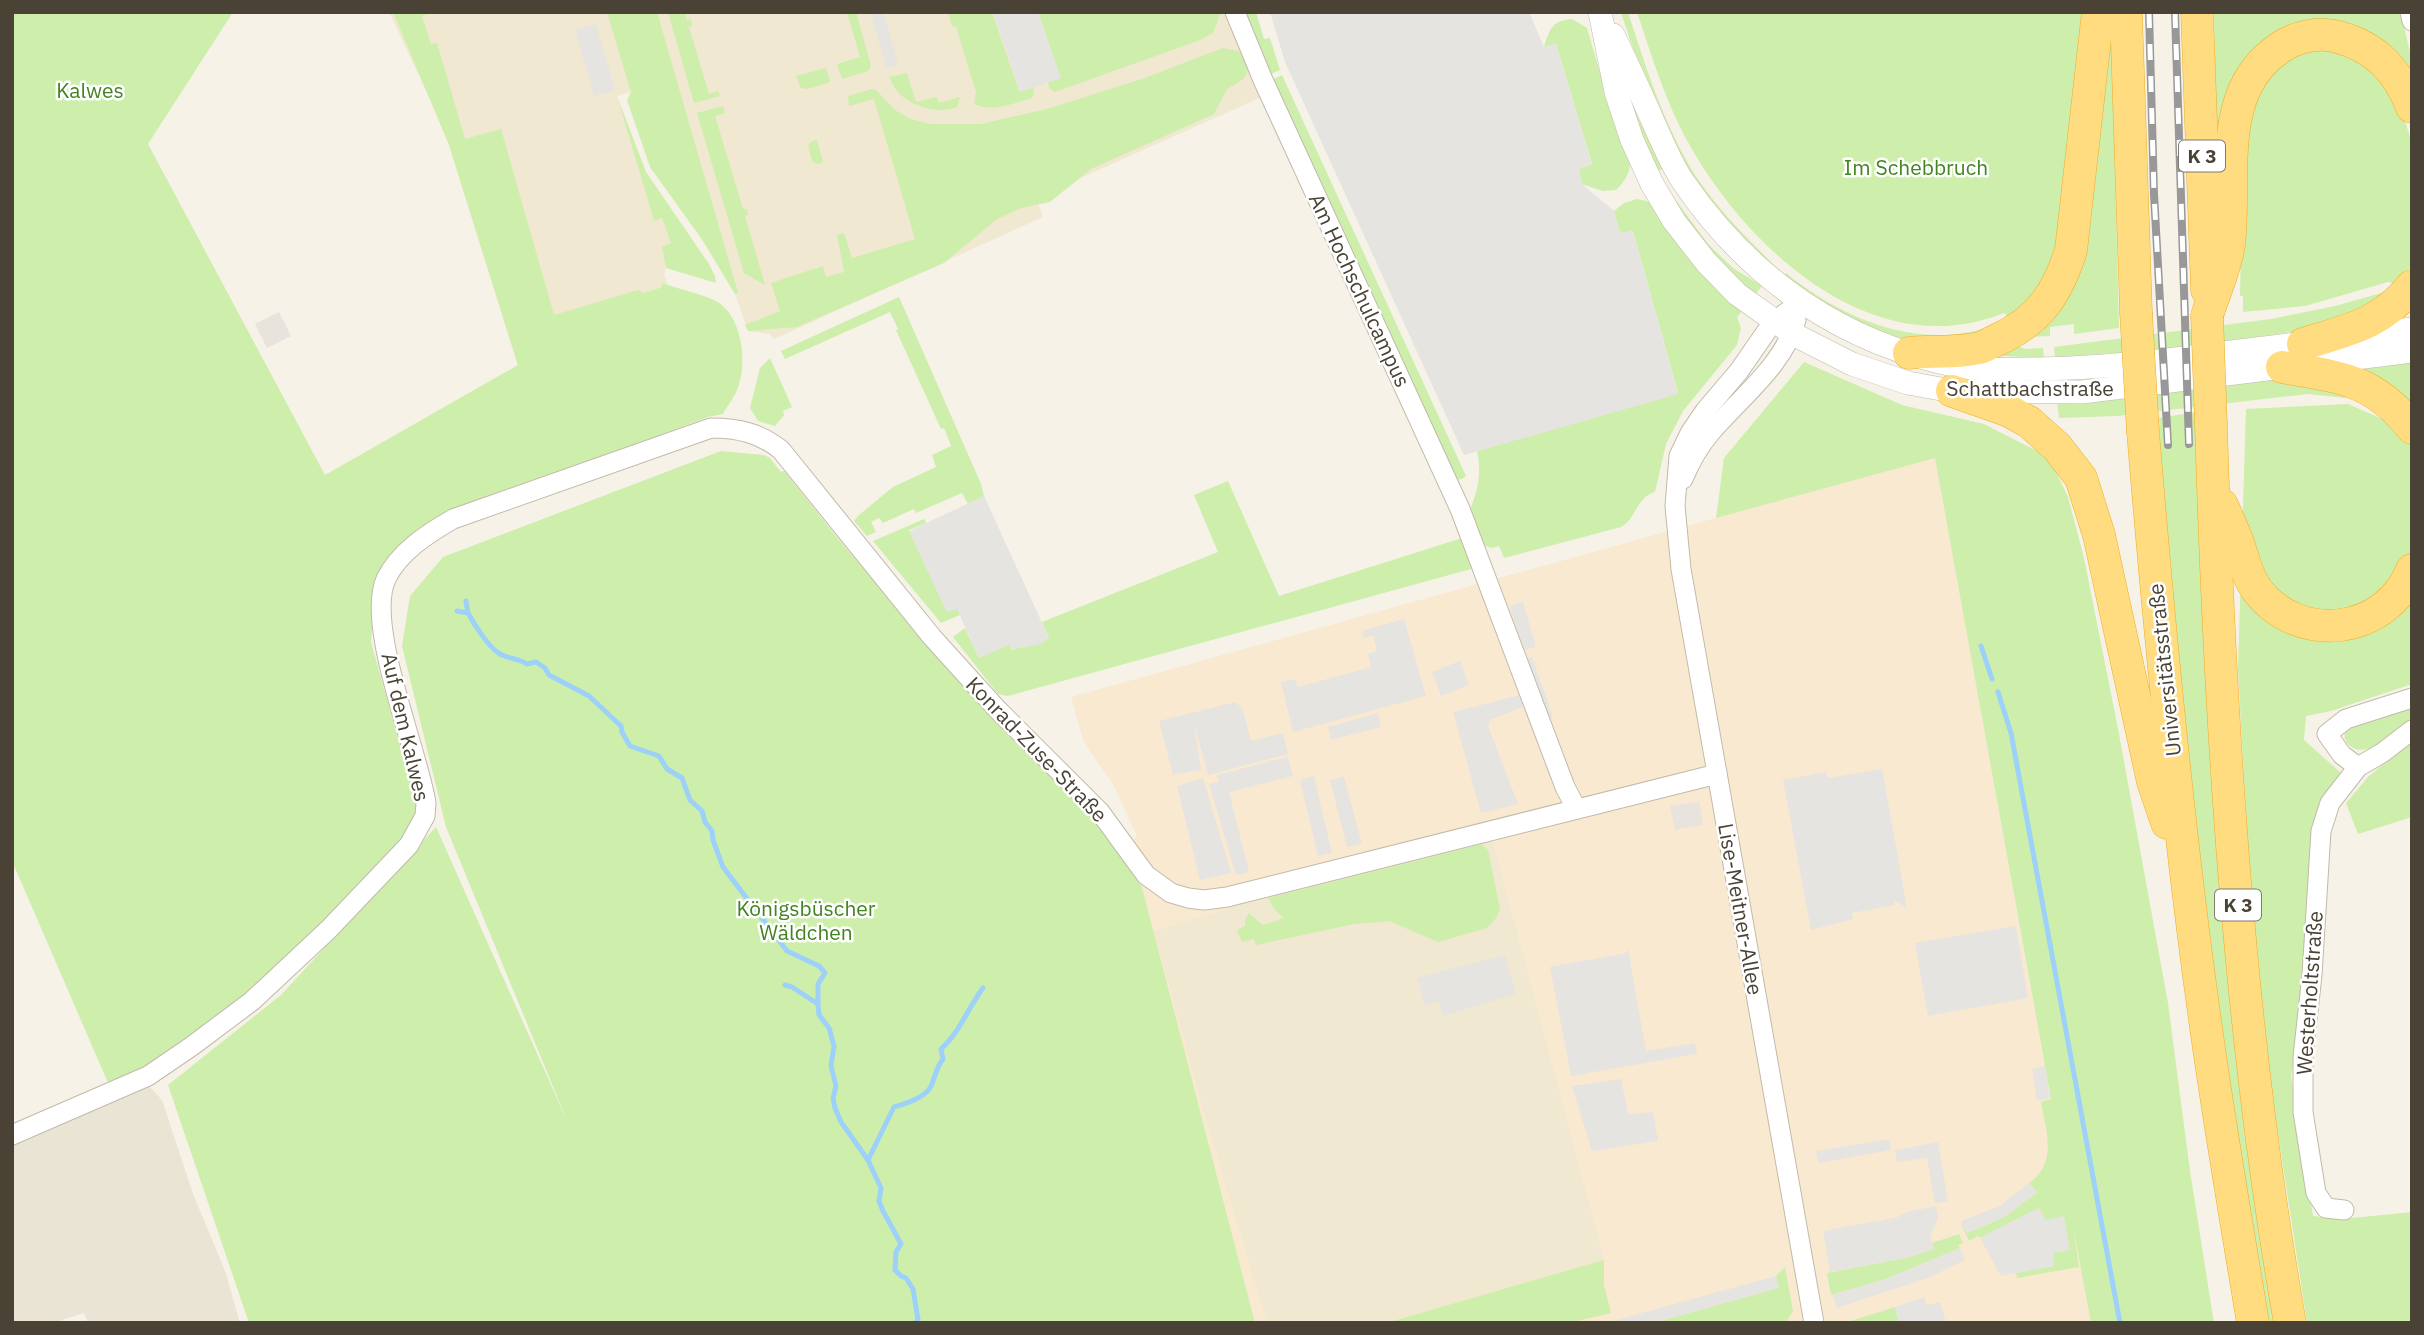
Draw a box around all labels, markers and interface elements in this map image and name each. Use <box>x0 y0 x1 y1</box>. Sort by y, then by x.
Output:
park label: Kalwes <box>56 76 124 104</box>
road number: K 3 <box>2179 140 2225 172</box>
park label: Im Schebbruch <box>1844 153 1988 181</box>
street label: Am Hochschulcampus <box>1303 189 1417 391</box>
street label: Schattbachstraße <box>1946 374 2114 402</box>
street label: Universitätsstraße <box>2141 582 2187 758</box>
street label: Auf dem Kalwes <box>375 650 437 804</box>
street label: Konrad-Zuse-Straße <box>960 670 1114 828</box>
street label: Lise-Meitner-Allee <box>1712 821 1770 997</box>
road number: K 3 <box>2215 890 2261 920</box>
park label: Königsbüscher Wäldchen <box>736 894 876 946</box>
street label: Westerholtstraße <box>2289 910 2329 1076</box>

